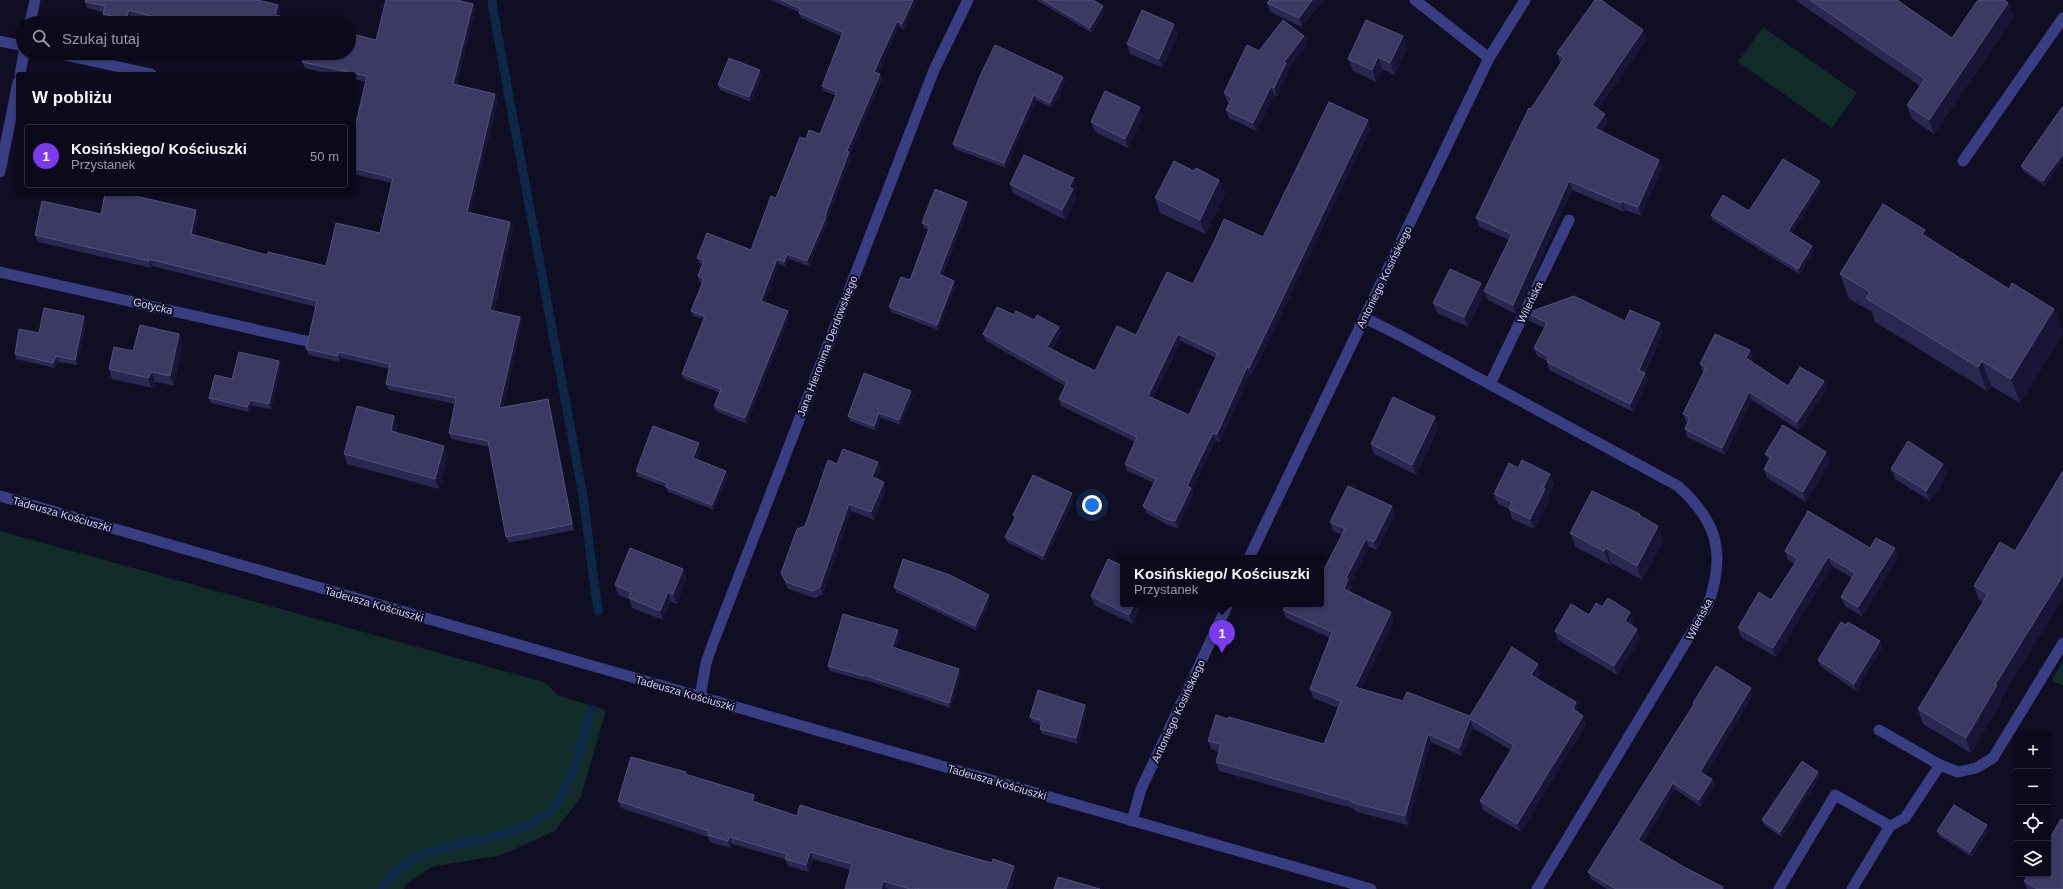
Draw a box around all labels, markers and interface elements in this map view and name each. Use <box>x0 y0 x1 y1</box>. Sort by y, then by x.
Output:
search box <box>16 16 356 60</box>
icon: search <box>30 27 52 49</box>
text: Szukaj tutaj <box>62 30 140 47</box>
text: W pobliżu <box>32 88 112 107</box>
text: Kosińskiego/ Kościuszki <box>71 140 247 157</box>
text: 1 <box>42 149 50 164</box>
text: 50 m <box>310 149 339 164</box>
text: Przystanek <box>71 157 135 172</box>
street label: Antoniego Kosińskiego <box>1354 224 1414 330</box>
street label: Jana Hieronima Derdowskiego <box>795 274 859 418</box>
street label: Wileńska <box>1515 279 1546 325</box>
street label: Gotycka <box>132 296 175 317</box>
street label: Tadeusza Kościuszki <box>11 494 113 534</box>
your location <box>1082 495 1102 515</box>
popup <box>1120 555 1324 607</box>
text: Kosińskiego/ Kościuszki <box>1134 565 1310 582</box>
text: Przystanek <box>1134 582 1198 597</box>
street label: Tadeusza Kościuszki <box>323 584 425 624</box>
street label: Wileńska <box>1684 596 1715 642</box>
pin: 1 <box>1209 620 1235 653</box>
street label: Antoniego Kosińskiego <box>1149 658 1207 764</box>
street label: Tadeusza Kościuszki <box>634 673 736 713</box>
map controls <box>2015 733 2051 877</box>
button: + <box>2015 733 2051 769</box>
street label: Tadeusza Kościuszki <box>946 762 1048 802</box>
button: − <box>2015 769 2051 805</box>
button: locate <box>2015 805 2051 841</box>
button: layers <box>2015 841 2051 877</box>

